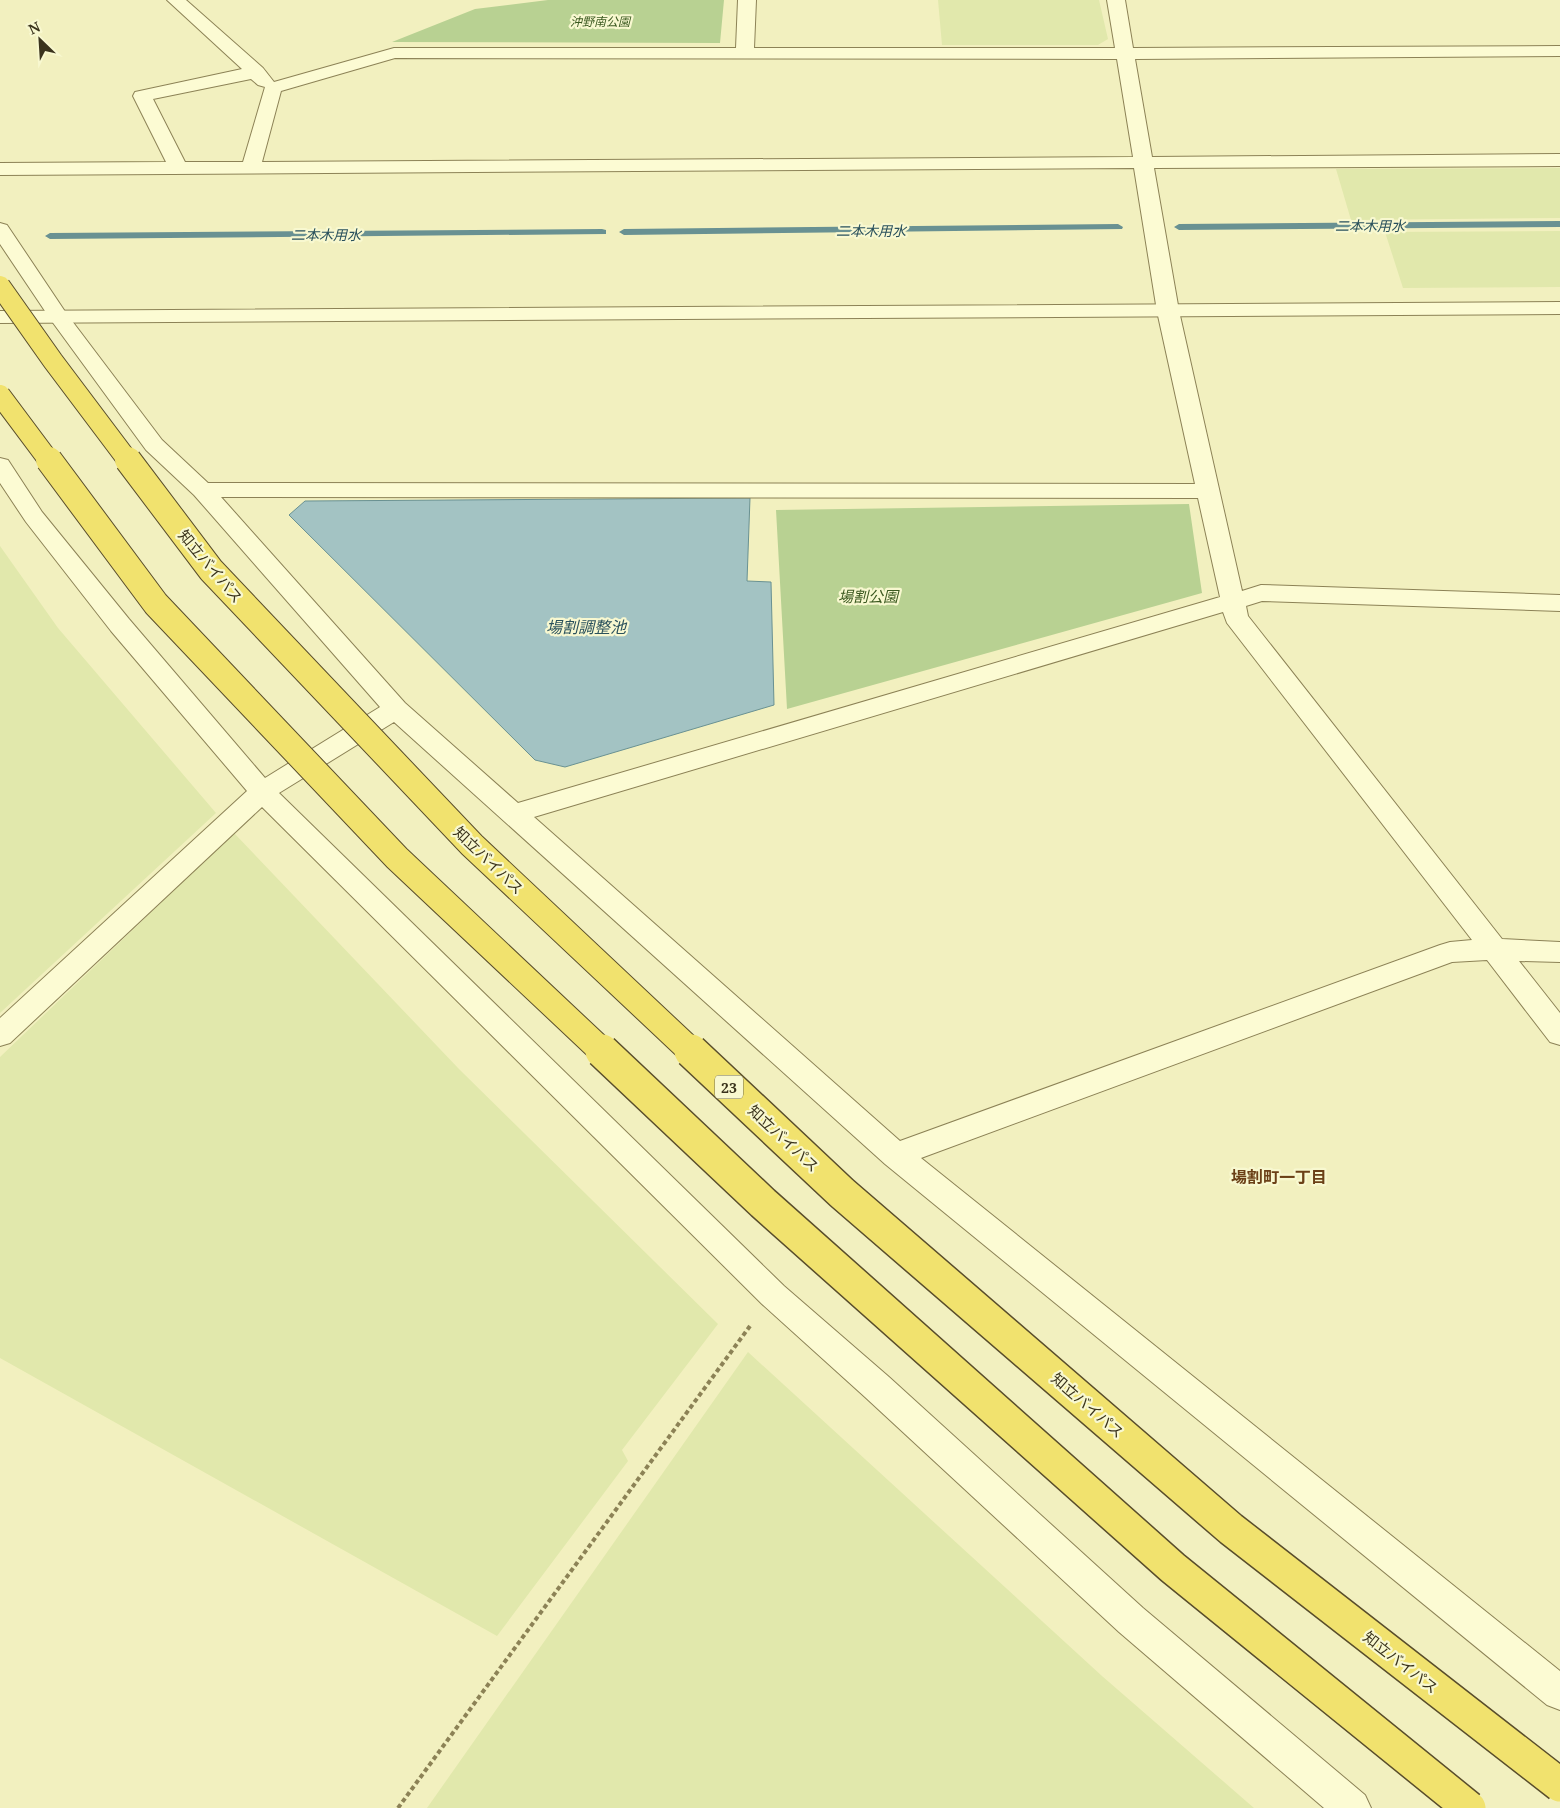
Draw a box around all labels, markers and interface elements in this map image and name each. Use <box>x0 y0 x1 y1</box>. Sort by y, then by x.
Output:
park label: 沖野南公園 <box>570 13 632 30</box>
north arrow <box>15 15 65 65</box>
text: N <box>25 17 43 39</box>
water label: 二本木用水 <box>1335 216 1407 235</box>
water label: 二本木用水 <box>836 221 908 240</box>
water label: 二本木用水 <box>291 225 363 244</box>
street label: 知立バイパス <box>175 525 247 607</box>
park label: 場割公園 <box>838 586 900 606</box>
water label: 場割調整池 <box>546 616 628 638</box>
street label: 知立バイパス <box>450 822 528 898</box>
road number: 23 <box>715 1076 743 1098</box>
street label: 知立バイパス <box>744 1100 824 1176</box>
district label: 場割町一丁目 <box>1231 1166 1327 1188</box>
street label: 知立バイパス <box>1048 1368 1128 1442</box>
street label: 知立バイパス <box>1359 1627 1443 1697</box>

